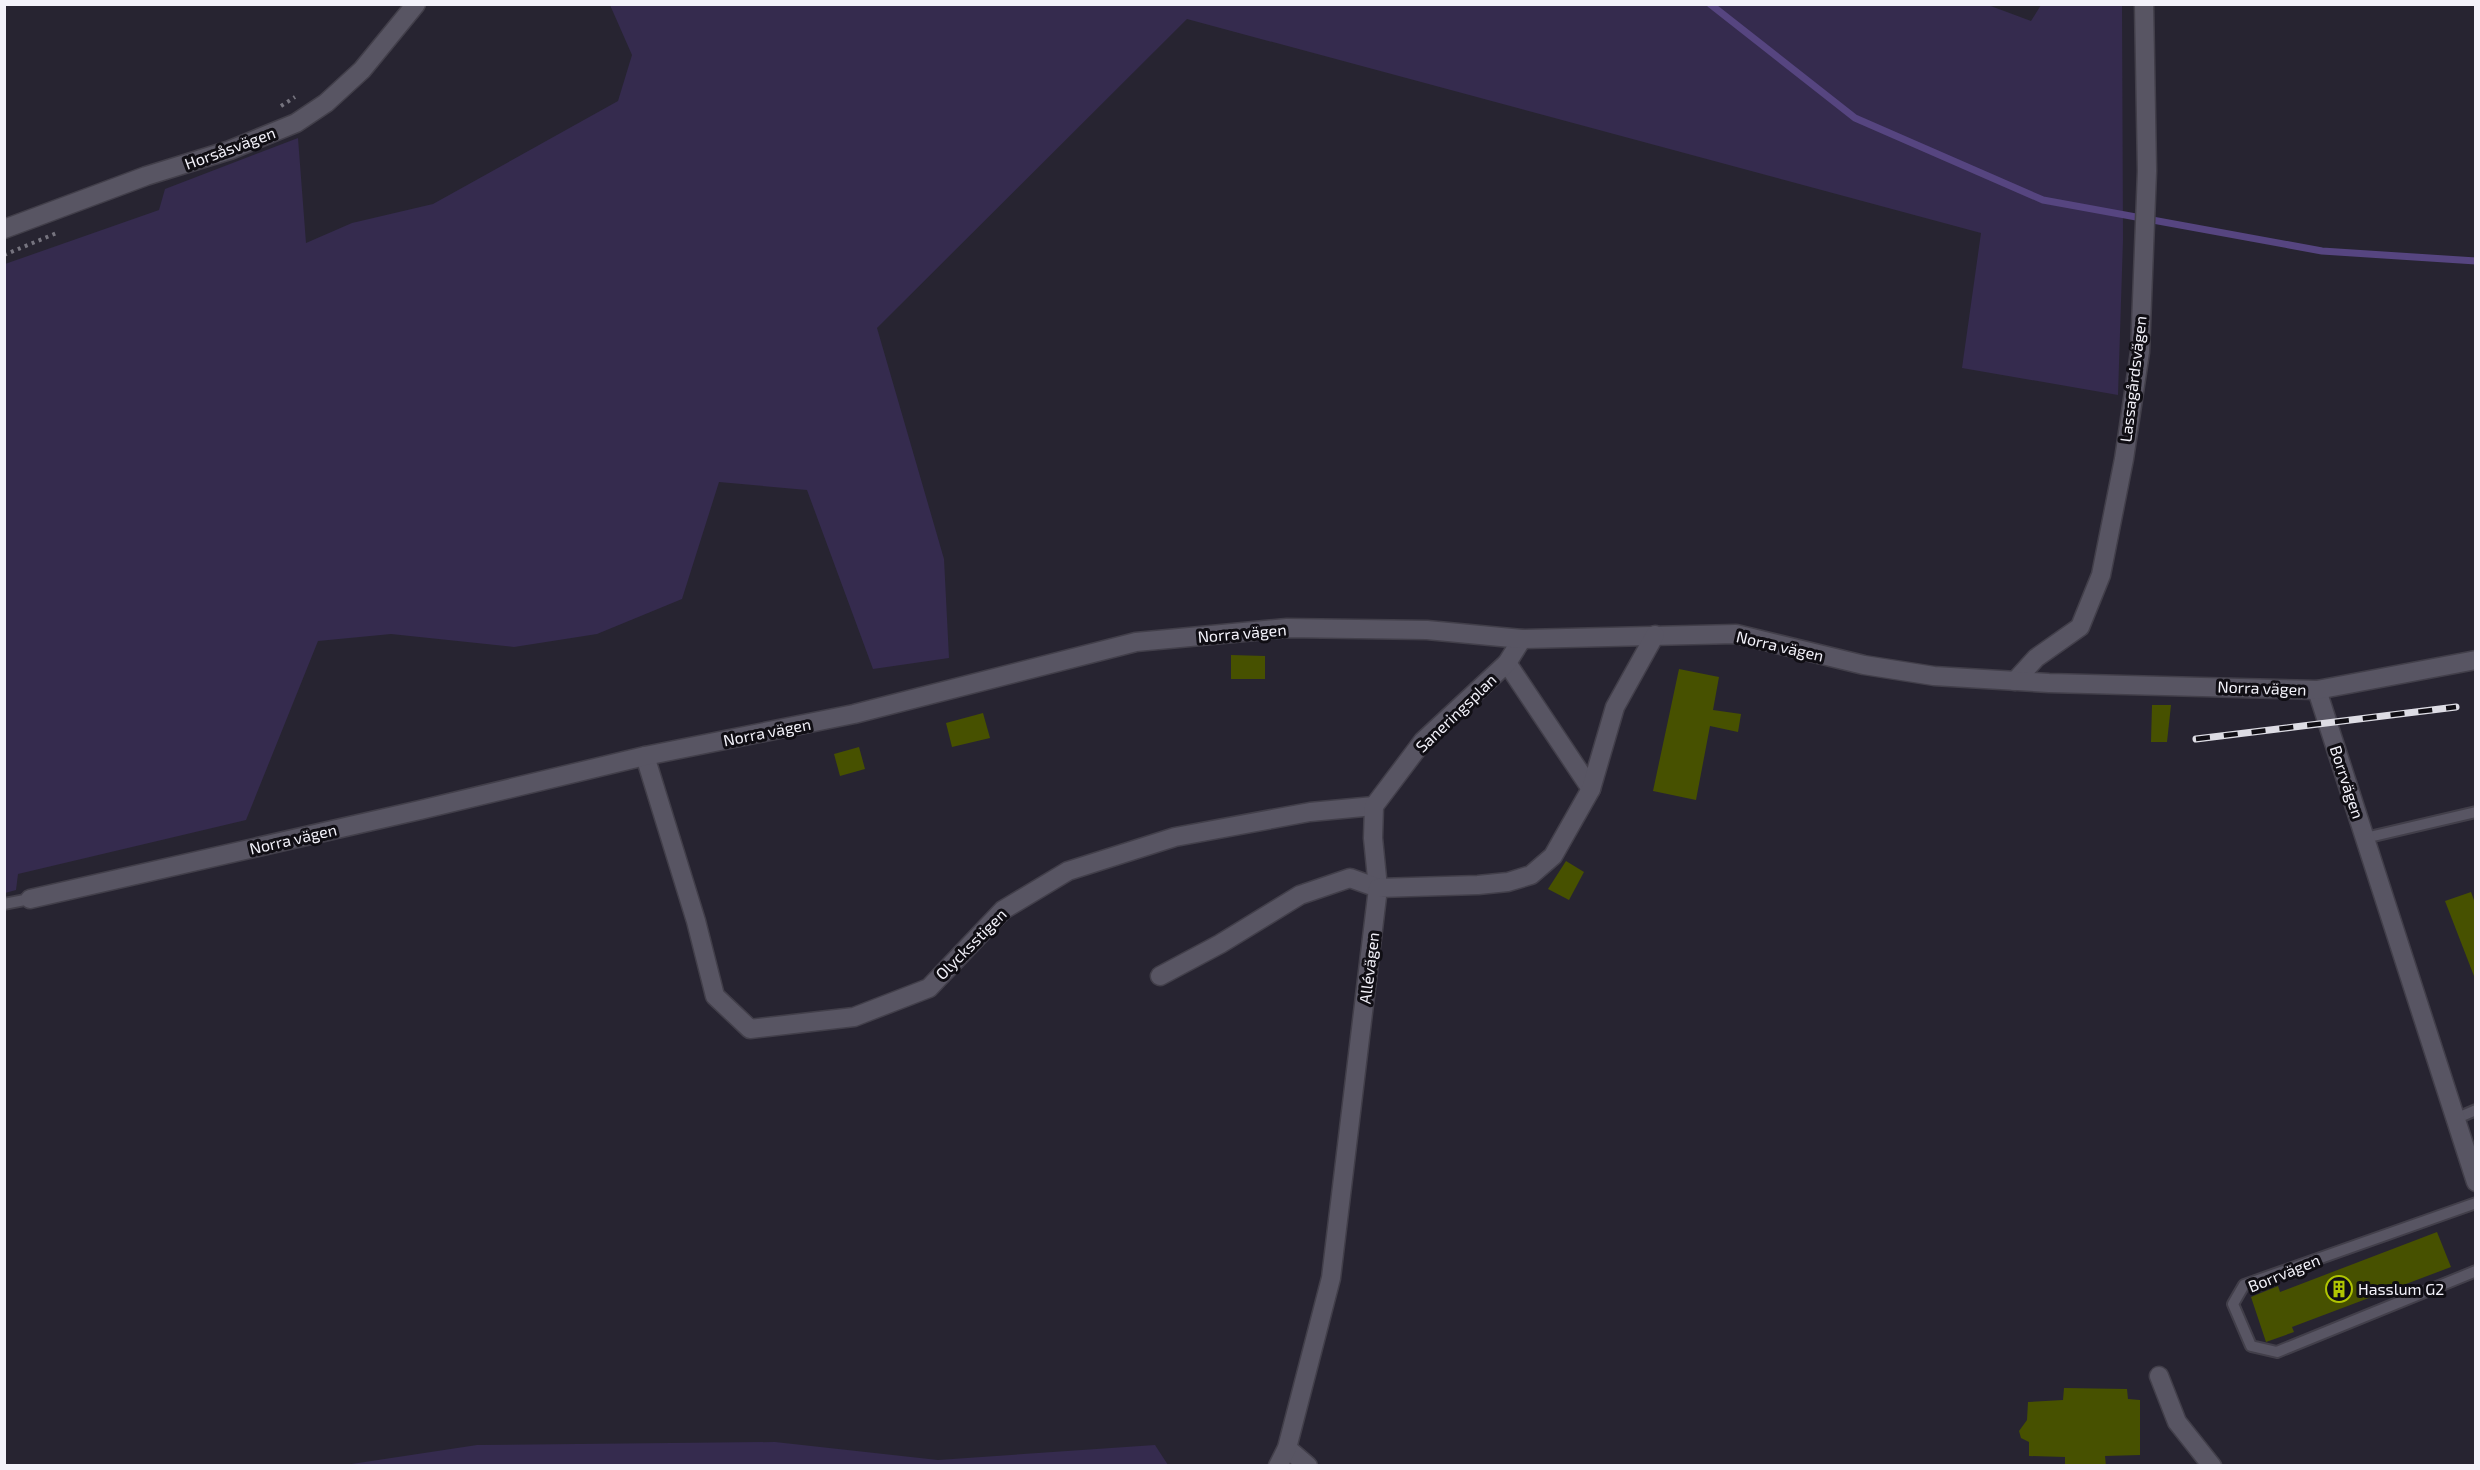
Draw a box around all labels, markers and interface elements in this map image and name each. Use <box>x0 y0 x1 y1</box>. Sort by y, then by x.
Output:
street label: Horsåsvägen <box>182 122 278 173</box>
street label: Lassagårdsvägen <box>2115 315 2150 443</box>
street label: Norra vägen <box>1197 619 1287 646</box>
street label: Norra vägen <box>1735 626 1826 665</box>
street label: Saneringsplan <box>1411 670 1500 756</box>
street label: Norra vägen <box>2217 676 2307 699</box>
street label: Norra vägen <box>721 714 812 749</box>
street label: Borrvägen <box>2327 743 2368 821</box>
street label: Norra vägen <box>247 819 338 858</box>
street label: Olycksstigen <box>931 904 1010 983</box>
street label: Allévägen <box>1355 931 1382 1005</box>
street label: Borrvägen <box>2245 1250 2323 1296</box>
building icon: Hasslum G2 <box>2324 1274 2354 1304</box>
place label: Hasslum G2 <box>2358 1279 2444 1298</box>

